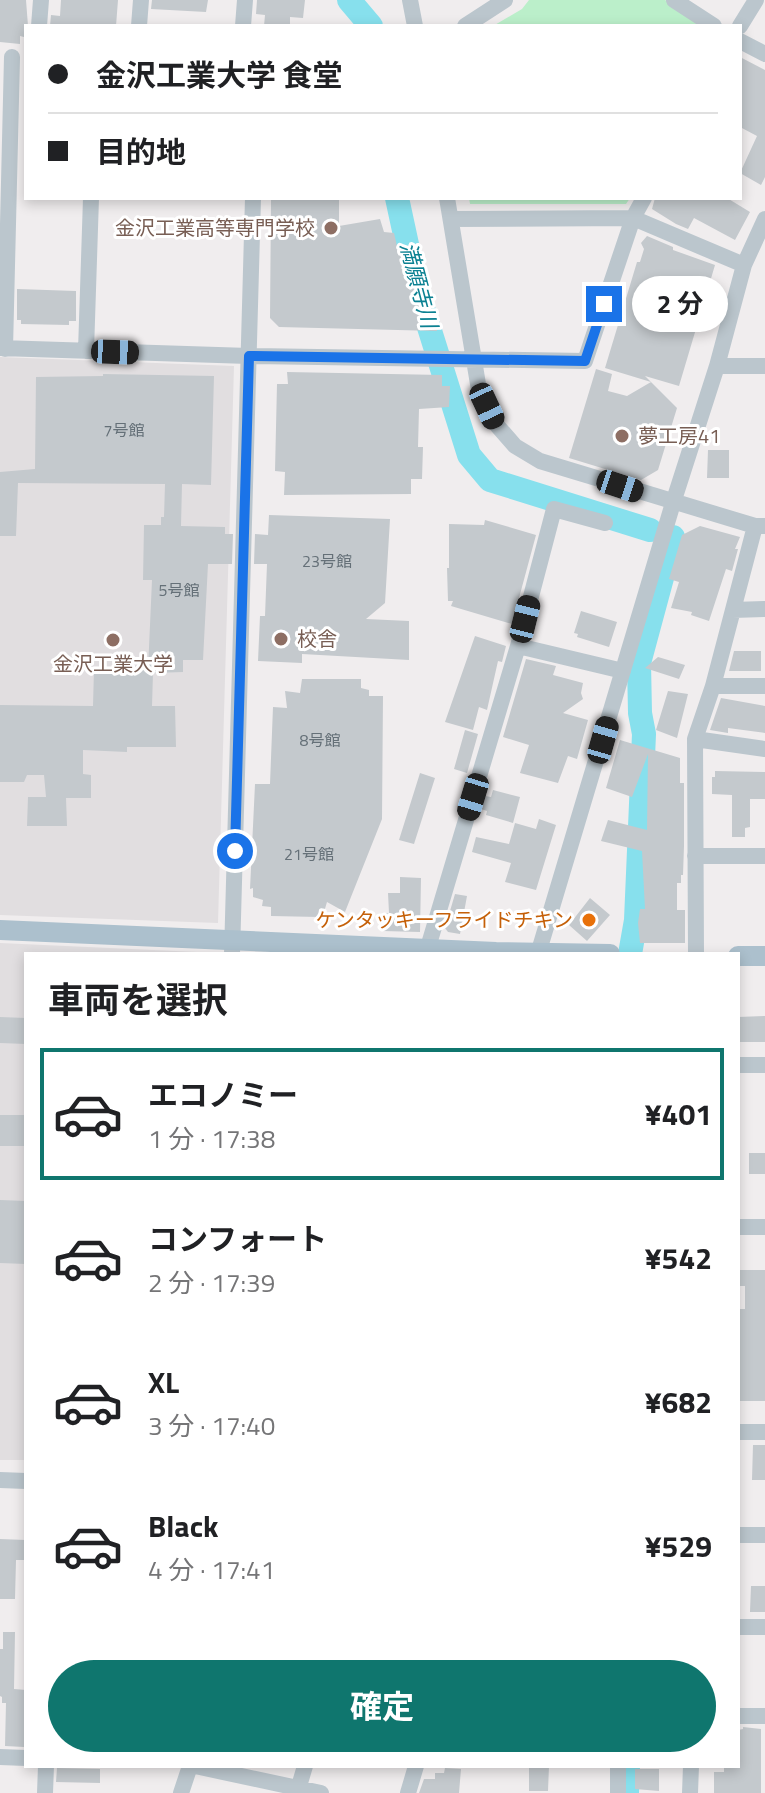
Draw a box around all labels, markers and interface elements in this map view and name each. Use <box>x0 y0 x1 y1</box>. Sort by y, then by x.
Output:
text: 金沢工業大学 食堂 <box>96 52 343 98</box>
text: 目的地 <box>96 129 186 175</box>
place label: 金沢工業高等専門学校 <box>115 212 315 243</box>
marker: 金沢工業高等専門学校 <box>322 219 340 237</box>
water label: 満願寺川 <box>391 238 447 334</box>
callout: 2 分 <box>632 276 728 332</box>
text: 2 分 <box>657 284 703 323</box>
route end <box>586 286 622 322</box>
car <box>91 339 139 365</box>
car <box>466 379 508 433</box>
house number: 7号館 <box>104 418 144 442</box>
place label: 夢工房41 <box>638 420 720 451</box>
marker: 夢工房41 <box>613 427 631 445</box>
car <box>593 467 647 505</box>
house number: 23号館 <box>302 549 352 573</box>
house number: 5号館 <box>159 578 199 602</box>
car <box>508 593 542 645</box>
place label: 校舎 <box>297 623 337 654</box>
marker: 校舎 <box>272 630 290 648</box>
marker: 金沢工業大学 <box>104 631 122 649</box>
place label: 金沢工業大学 <box>53 648 173 679</box>
car <box>585 714 621 766</box>
house number: 8号館 <box>300 728 340 752</box>
car <box>455 771 491 823</box>
route start <box>217 833 253 869</box>
house number: 21号館 <box>284 842 334 866</box>
place label: ケンタッキーフライドチキン <box>315 904 573 935</box>
marker: ケンタッキーフライドチキン <box>580 911 598 929</box>
text: 車両を選択 <box>48 972 228 1027</box>
text: エコノミー <box>148 1072 298 1118</box>
icon: car <box>52 1078 124 1150</box>
text: ¥401 <box>645 1091 712 1137</box>
text: 1 分 · 17:38 <box>148 1119 275 1158</box>
text: コンフォート <box>148 1216 327 1262</box>
icon: car <box>52 1222 124 1294</box>
text: ¥542 <box>645 1235 712 1281</box>
text: 2 分 · 17:39 <box>148 1263 275 1302</box>
text: XL <box>148 1359 179 1405</box>
icon: car <box>52 1366 124 1438</box>
text: ¥682 <box>645 1379 712 1425</box>
text: 3 分 · 17:40 <box>148 1406 275 1445</box>
text: Black <box>148 1503 219 1549</box>
icon: car <box>52 1510 124 1582</box>
text: ¥529 <box>645 1523 712 1569</box>
text: 4 分 · 17:41 <box>148 1550 275 1589</box>
button: 確定 <box>48 1660 716 1752</box>

